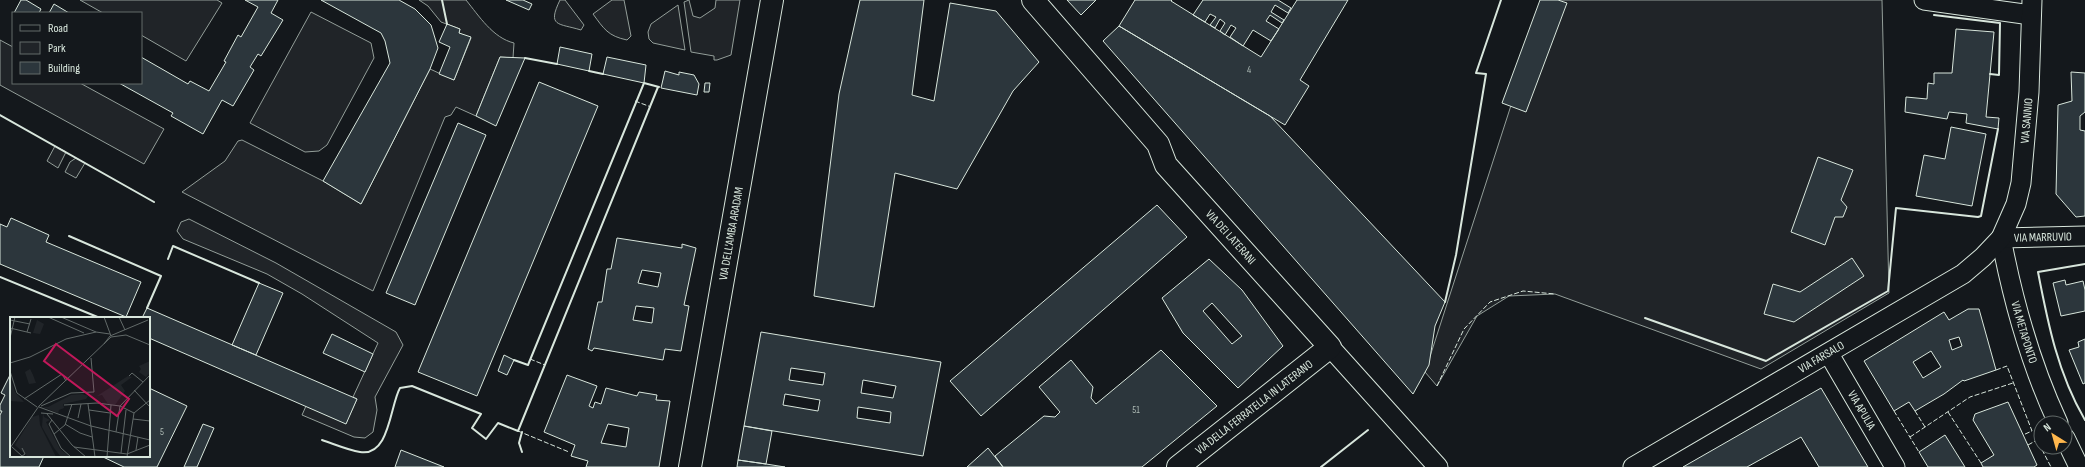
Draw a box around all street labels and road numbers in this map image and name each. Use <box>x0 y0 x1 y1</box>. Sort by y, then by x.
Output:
street label: VIA SANNIO <box>2017 97 2036 144</box>
street label: VIA DELL'AMBA ARADAM <box>716 186 747 281</box>
street label: VIA DEI LATERANI <box>1202 207 1259 268</box>
street label: VIA MARRUVIO <box>2014 229 2072 246</box>
street label: VIA METAPONTO <box>2007 300 2040 366</box>
street label: VIA FARSALO <box>1796 338 1847 377</box>
street label: VIA DELLA FERRATELLA IN LATERANO <box>1193 357 1316 458</box>
street label: VIA APULIA <box>1844 388 1879 434</box>

